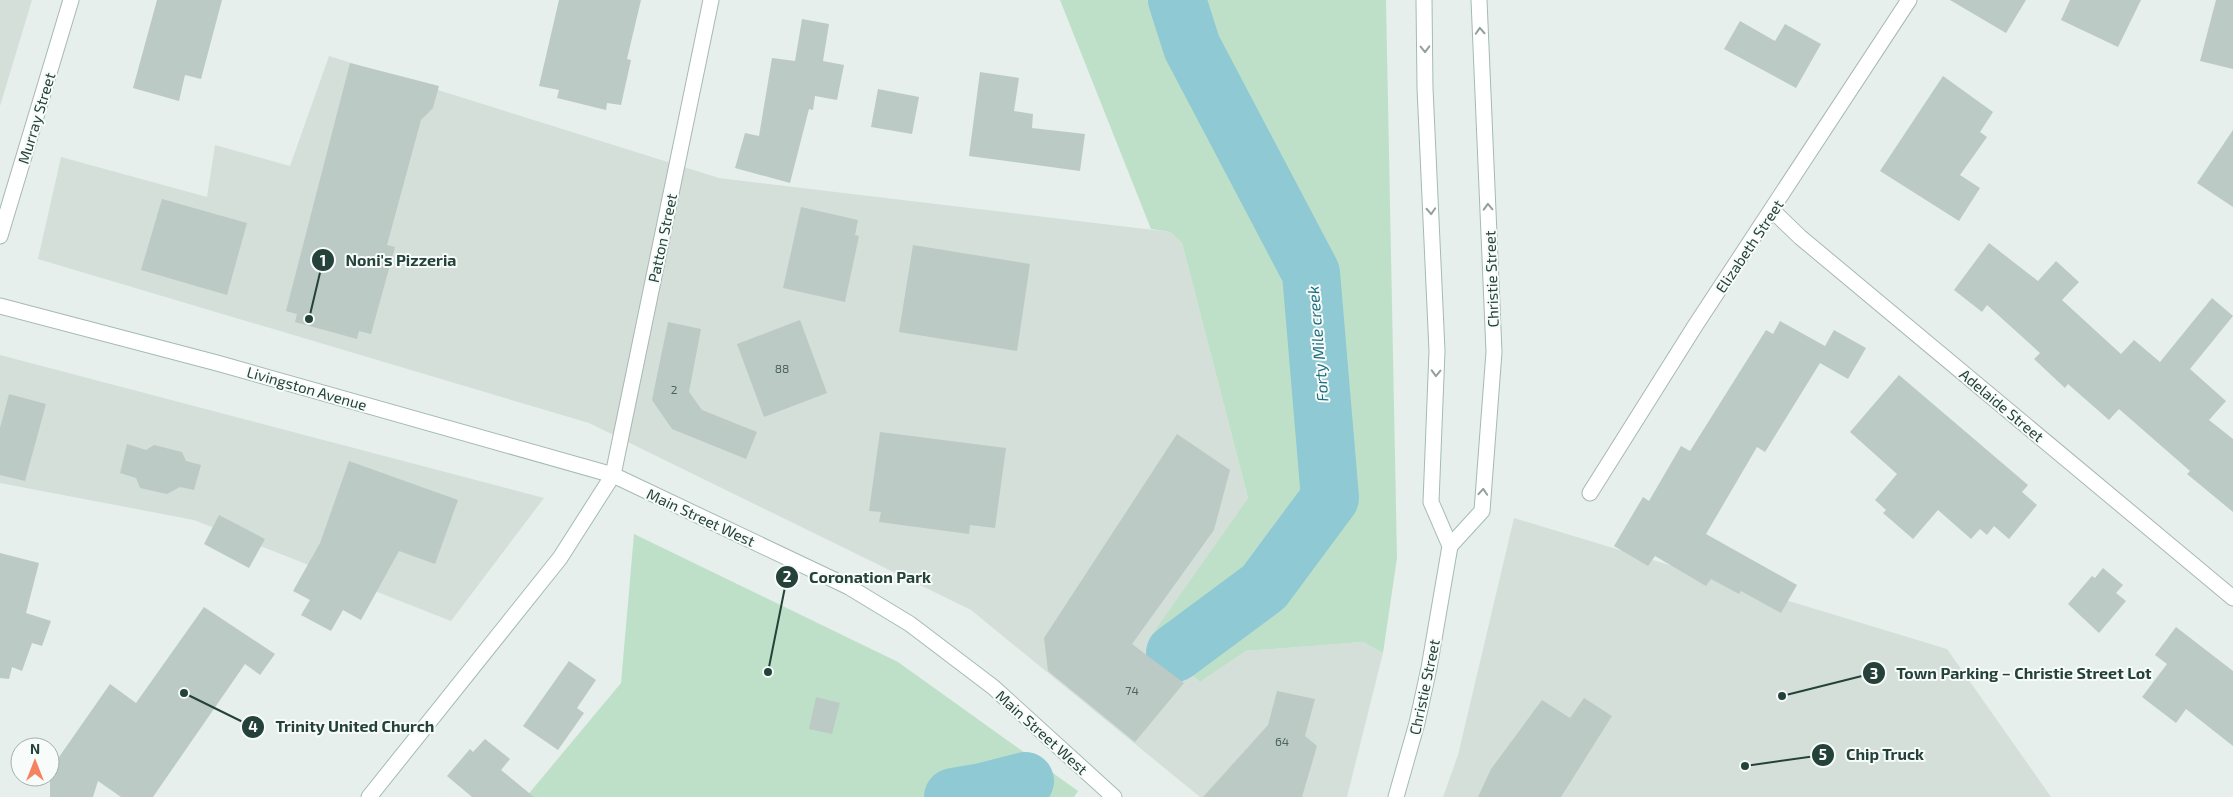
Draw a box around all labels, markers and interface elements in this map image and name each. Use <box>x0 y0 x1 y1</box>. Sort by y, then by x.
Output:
one-way arrow <box>1475 27 1486 35</box>
one-way arrow <box>1420 45 1430 53</box>
street label: Murray Street <box>14 70 59 166</box>
street label: Patton Street <box>644 191 680 284</box>
street label: Elizabeth Street <box>1711 196 1787 296</box>
one-way arrow <box>1483 203 1494 211</box>
one-way arrow <box>1425 207 1436 215</box>
street label: Christie Street <box>1480 230 1502 328</box>
callout: Noni's Pizzeria <box>311 245 466 276</box>
text: Noni's Pizzeria <box>346 250 456 269</box>
text: 1 <box>320 251 326 269</box>
water label: Forty Mile creek <box>1302 285 1333 403</box>
house number: 88 <box>775 361 789 375</box>
street label: Livingston Avenue <box>245 362 369 414</box>
street label: Adelaide Street <box>1956 365 2048 446</box>
one-way arrow <box>1431 370 1441 378</box>
house number: 2 <box>671 382 678 396</box>
street label: Main Street West <box>644 484 758 550</box>
one-way arrow <box>1478 488 1489 496</box>
callout: Coronation Park <box>774 561 941 592</box>
text: 2 <box>783 567 792 585</box>
text: Coronation Park <box>809 567 931 586</box>
street label: Christie Street <box>1405 637 1443 736</box>
callout: Town Parking – Christie Street Lot <box>1861 658 2162 689</box>
text: Town Parking – Christie Street Lot <box>1896 663 2152 682</box>
text: 3 <box>1870 664 1878 682</box>
house number: 74 <box>1125 683 1139 697</box>
street label: Main Street West <box>992 686 1092 778</box>
callout: Trinity United Church <box>241 711 445 742</box>
text: Trinity United Church <box>276 716 434 736</box>
text: 4 <box>248 717 258 735</box>
house number: 64 <box>1275 734 1289 748</box>
north arrow <box>10 737 60 787</box>
callout: Chip Truck <box>1810 739 1934 770</box>
text: N <box>30 740 40 757</box>
text: Chip Truck <box>1846 744 1924 763</box>
text: 5 <box>1819 745 1827 763</box>

